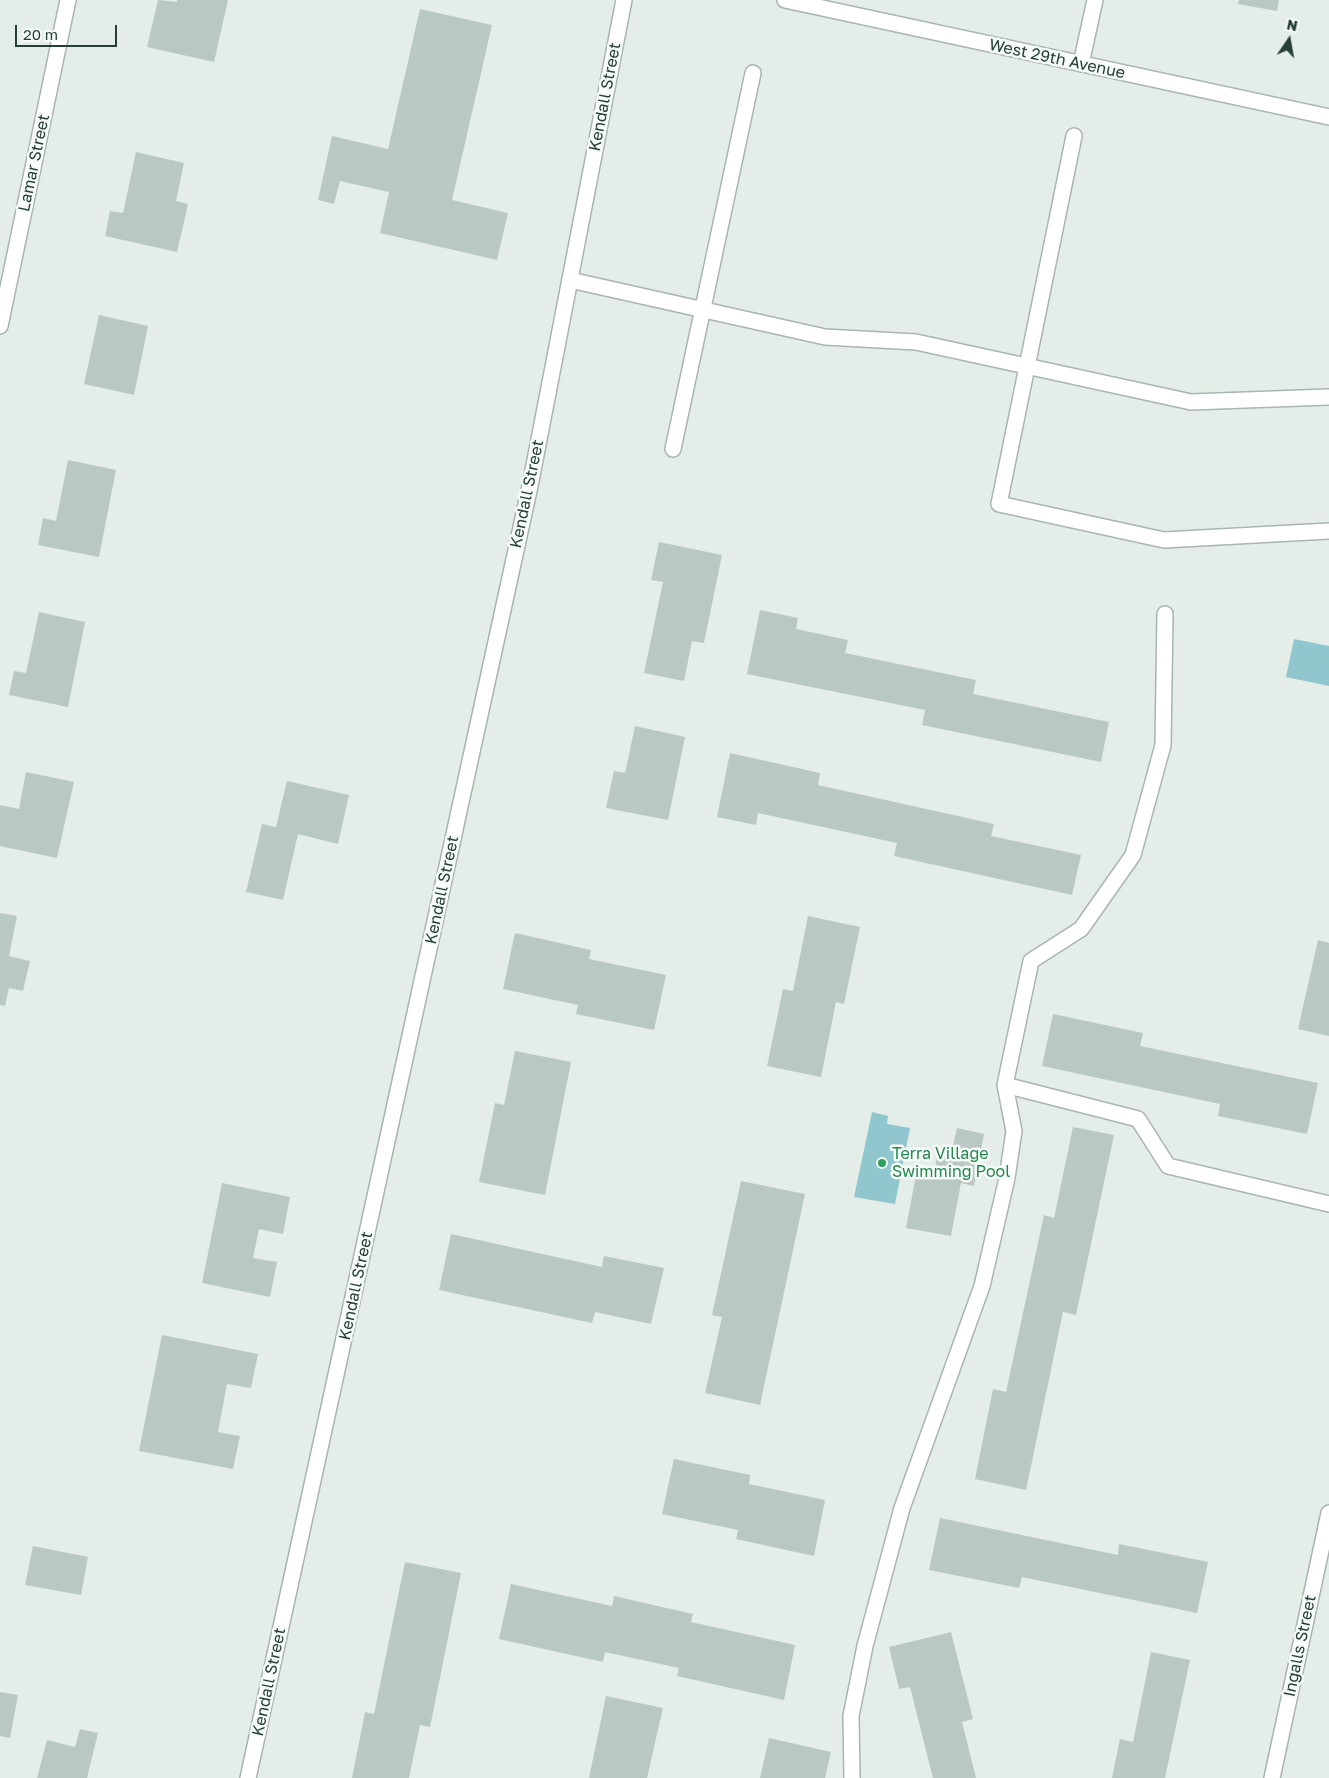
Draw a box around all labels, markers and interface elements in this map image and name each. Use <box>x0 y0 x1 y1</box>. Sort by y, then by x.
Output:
scale bar <box>18 15 120 47</box>
north arrow <box>1264 15 1314 65</box>
text: N <box>1285 15 1299 34</box>
text: 20 m <box>23 25 58 43</box>
street label: West 29th Avenue <box>987 35 1127 83</box>
street label: Kendall Street <box>585 41 625 153</box>
street label: Lamar Street <box>14 113 54 213</box>
street label: Kendall Street <box>506 438 548 550</box>
street label: Kendall Street <box>421 834 463 946</box>
place label: Terra Village Swimming Pool <box>892 1144 1010 1182</box>
marker: Terra Village Swimming Pool <box>876 1157 888 1169</box>
street label: Kendall Street <box>335 1230 377 1342</box>
street label: Ingalls Street <box>1280 1593 1320 1699</box>
street label: Kendall Street <box>248 1626 290 1738</box>

